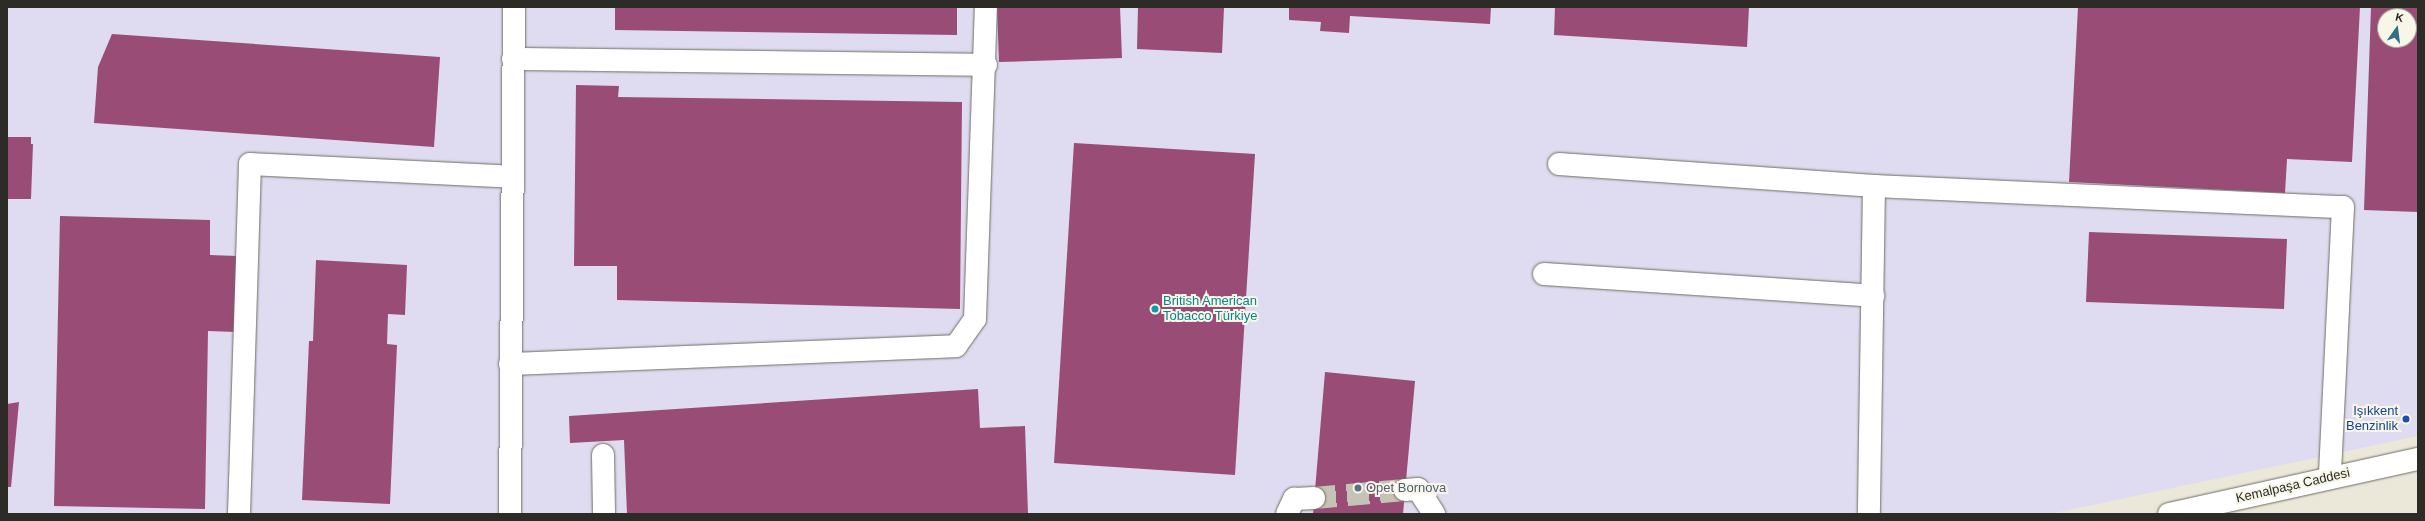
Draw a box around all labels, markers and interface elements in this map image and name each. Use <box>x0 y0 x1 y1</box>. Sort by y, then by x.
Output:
north arrow <box>2377 8 2417 48</box>
text: K <box>2394 11 2405 24</box>
place label: British American Tobacco Türkiye <box>1163 294 1258 325</box>
marker: British American Tobacco Türkiye <box>1150 304 1160 314</box>
place label: Işıkkent Benzinlik <box>2346 404 2398 435</box>
marker: Işıkkent Benzinlik <box>2401 414 2411 424</box>
street label: Kemalpaşa Caddesi <box>2235 465 2351 507</box>
place label: Opet Bornova <box>1366 480 1446 496</box>
marker: Opet Bornova <box>1353 483 1363 493</box>

